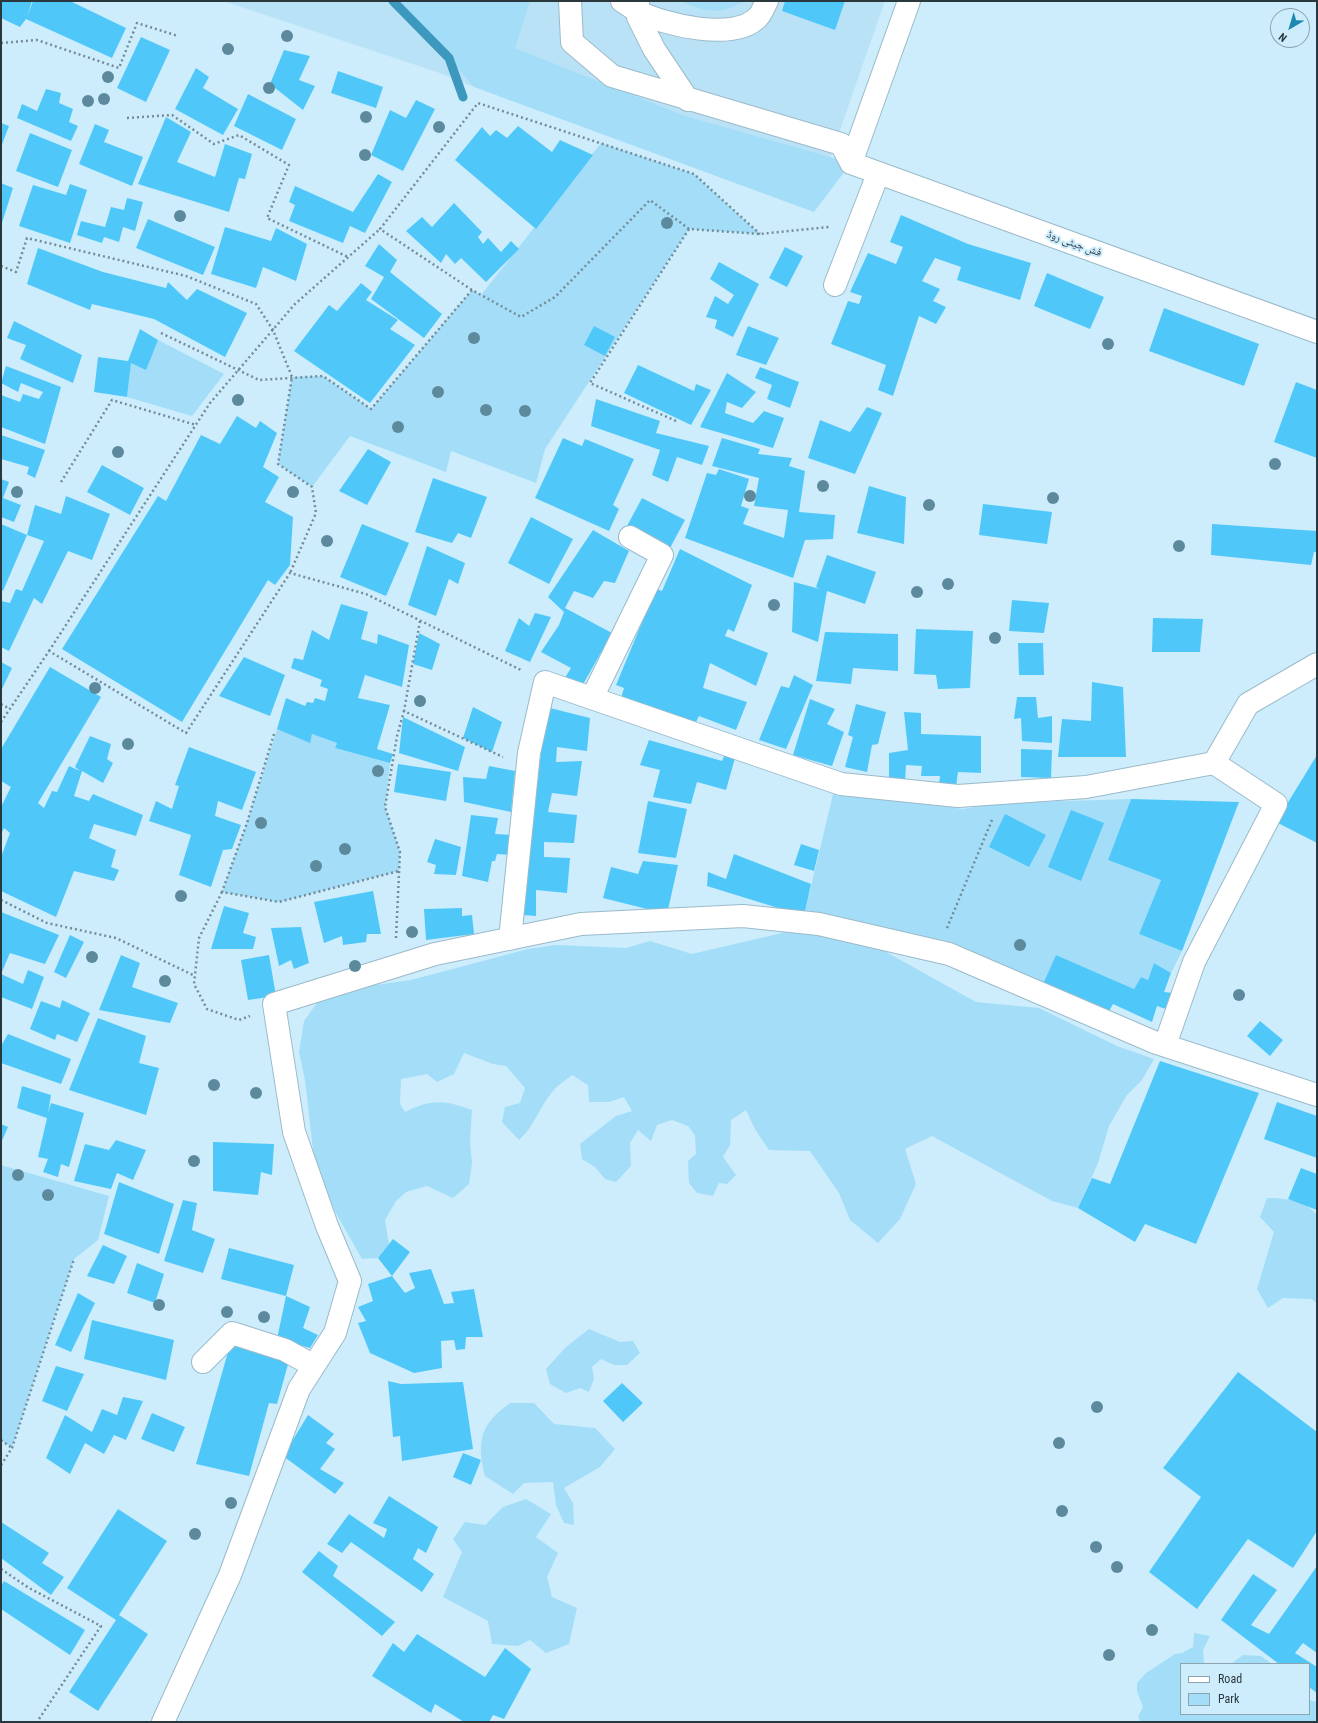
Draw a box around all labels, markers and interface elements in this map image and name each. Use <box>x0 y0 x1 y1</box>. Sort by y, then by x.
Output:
north arrow <box>1270 8 1310 48</box>
text: N <box>1276 30 1290 44</box>
street label: فش جیٹی روڈ <box>1045 228 1103 260</box>
legend <box>1180 1663 1310 1715</box>
text: Road <box>1218 1672 1242 1686</box>
text: Park <box>1218 1692 1239 1706</box>

